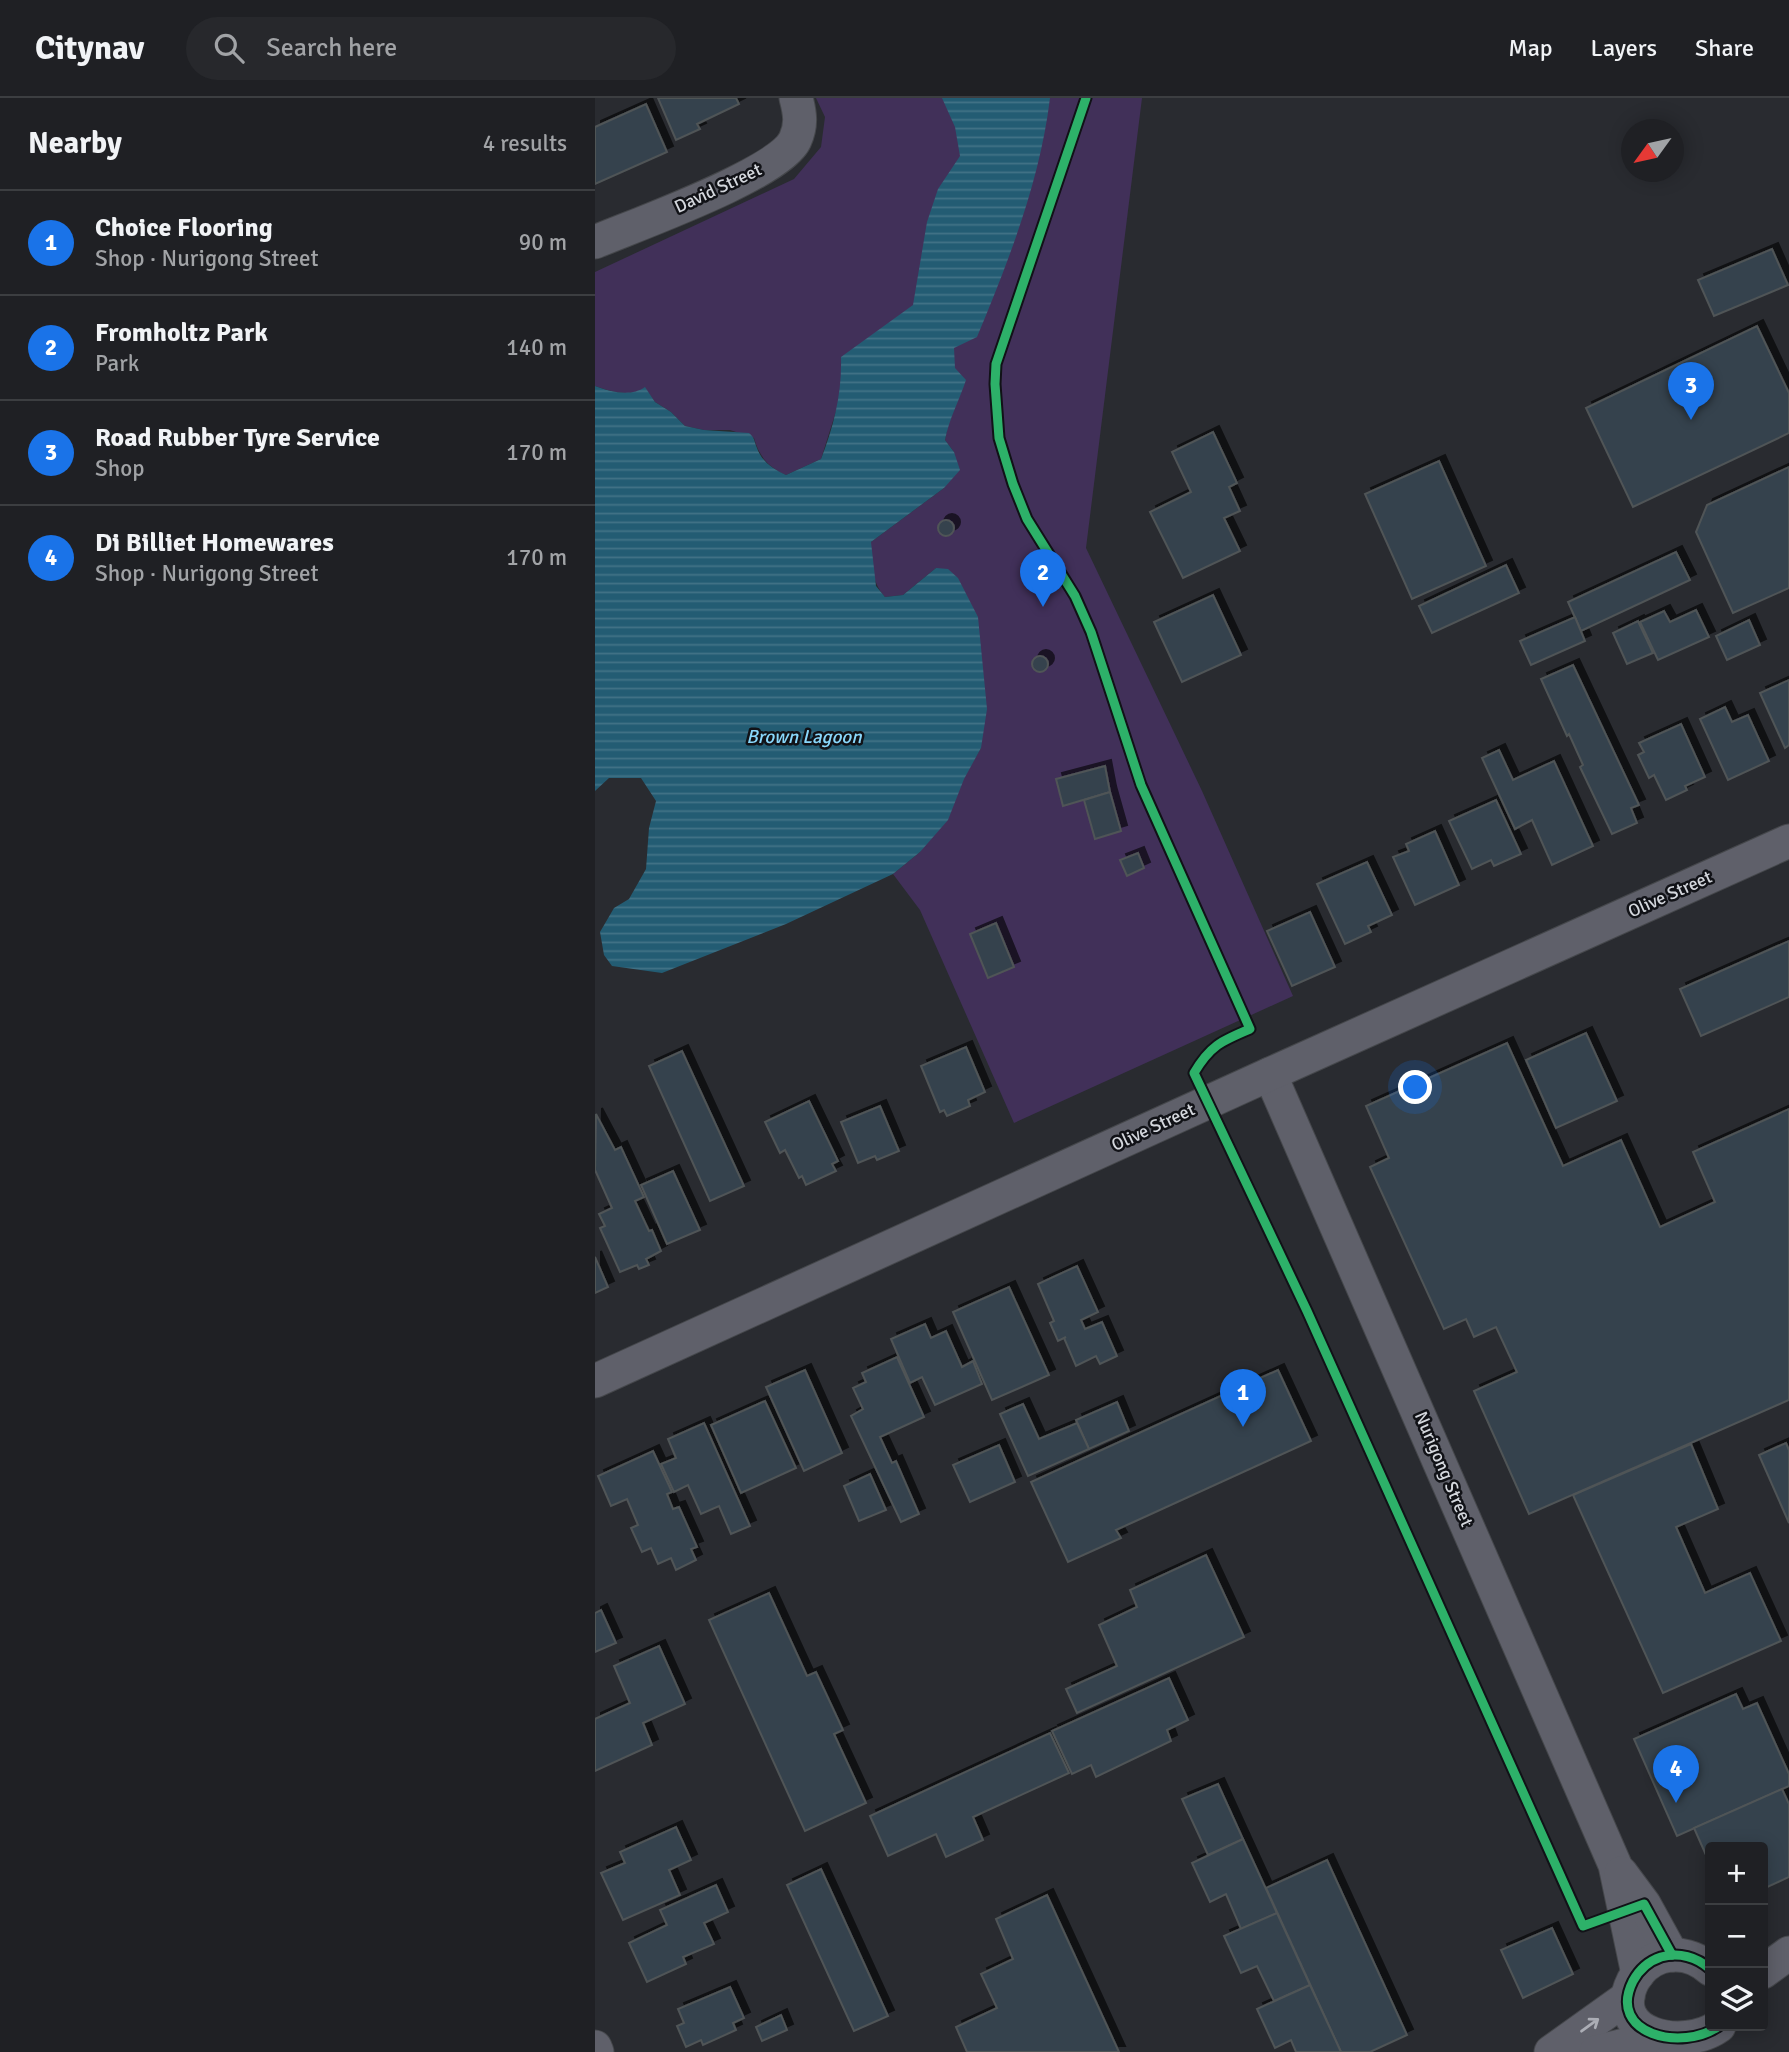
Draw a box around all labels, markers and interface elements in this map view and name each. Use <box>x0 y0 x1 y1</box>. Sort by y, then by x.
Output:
search box <box>186 17 676 80</box>
text: Citynav <box>35 28 144 69</box>
icon: search <box>210 29 248 67</box>
text: Search here <box>266 32 397 64</box>
text: Map <box>1508 33 1553 63</box>
text: Layers <box>1591 33 1657 63</box>
text: Share <box>1695 33 1754 63</box>
north arrow <box>1621 119 1684 182</box>
text: Nearby <box>28 125 122 162</box>
text: 4 results <box>483 129 567 158</box>
street label: David Street <box>671 158 765 218</box>
text: Choice Flooring <box>95 212 273 244</box>
text: 1 <box>45 228 57 257</box>
text: 90 m <box>519 228 567 257</box>
text: Shop · Nurigong Street <box>95 244 319 273</box>
text: Fromholtz Park <box>95 317 268 349</box>
text: 2 <box>45 333 57 362</box>
text: 140 m <box>506 333 567 362</box>
text: Park <box>95 349 139 378</box>
pin: 3 <box>1668 362 1714 420</box>
text: Road Rubber Tyre Service <box>95 422 380 454</box>
text: 3 <box>45 438 57 467</box>
text: 170 m <box>506 438 567 467</box>
text: Shop <box>95 454 144 483</box>
text: Di Billiet Homewares <box>95 527 334 559</box>
text: 4 <box>45 543 57 572</box>
text: 170 m <box>506 543 567 572</box>
pin: 2 <box>1020 549 1066 607</box>
text: Shop · Nurigong Street <box>95 559 319 588</box>
water label: Brown Lagoon <box>746 725 862 749</box>
street label: Olive Street <box>1625 866 1715 922</box>
your location <box>1398 1070 1432 1104</box>
street label: Olive Street <box>1108 1098 1198 1156</box>
pin: 1 <box>1220 1369 1266 1427</box>
street label: Nurigong Street <box>1410 1408 1478 1530</box>
pin: 4 <box>1653 1745 1699 1803</box>
map controls <box>1705 1842 1768 2031</box>
button: + <box>1705 1842 1768 1905</box>
button: − <box>1705 1905 1768 1968</box>
button: layers <box>1705 1968 1768 2031</box>
one-way arrow <box>1580 2017 1599 2032</box>

